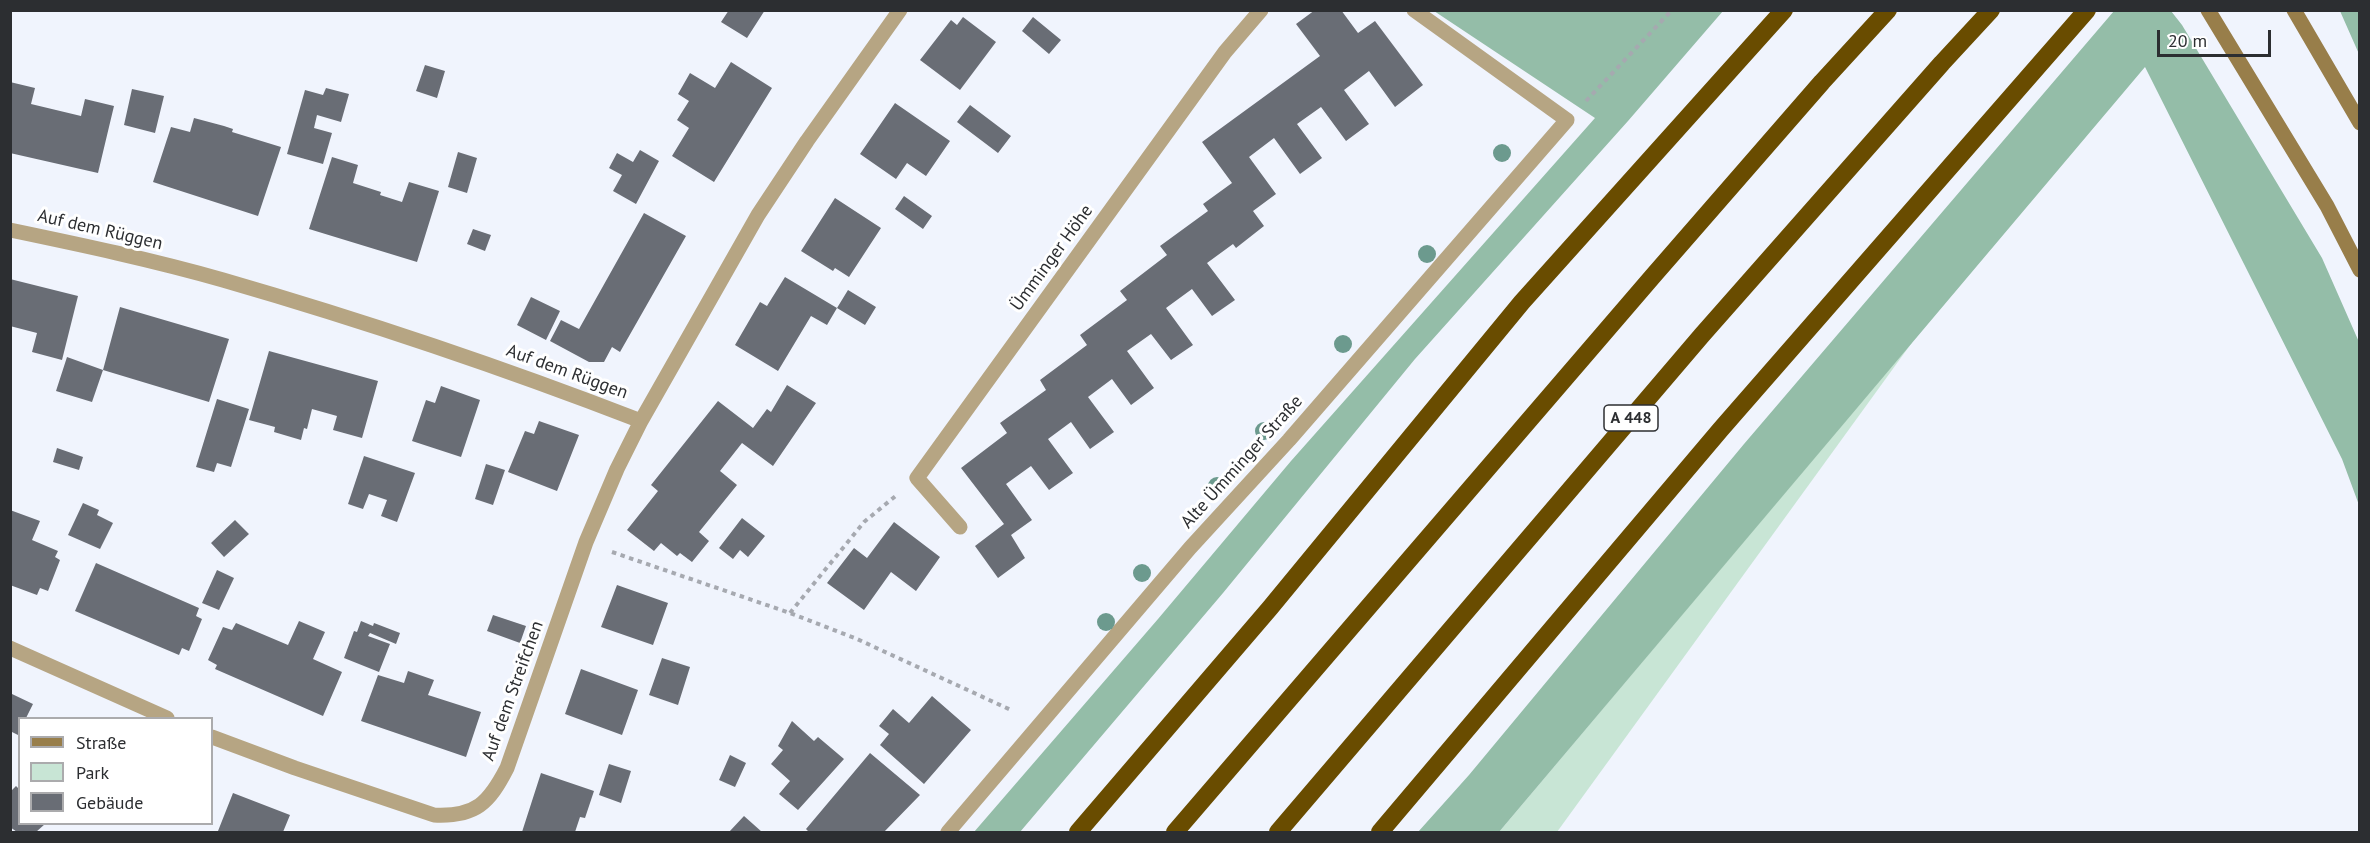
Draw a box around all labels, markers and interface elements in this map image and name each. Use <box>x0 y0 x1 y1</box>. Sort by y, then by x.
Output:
scale bar <box>2160 18 2274 56</box>
text: 20 m <box>2168 29 2207 52</box>
street label: Ümminger Höhe <box>1006 201 1098 315</box>
street label: Auf dem Rüggen <box>35 205 165 255</box>
street label: Auf dem Rüggen <box>503 340 631 404</box>
street label: Alte Ümminger Straße <box>1177 391 1307 533</box>
road number: A 448 <box>1604 405 1658 431</box>
street label: Auf dem Streifchen <box>478 618 548 764</box>
legend <box>18 717 213 825</box>
text: Straße <box>76 731 127 754</box>
text: Park <box>76 761 109 784</box>
text: Gebäude <box>76 791 143 814</box>

